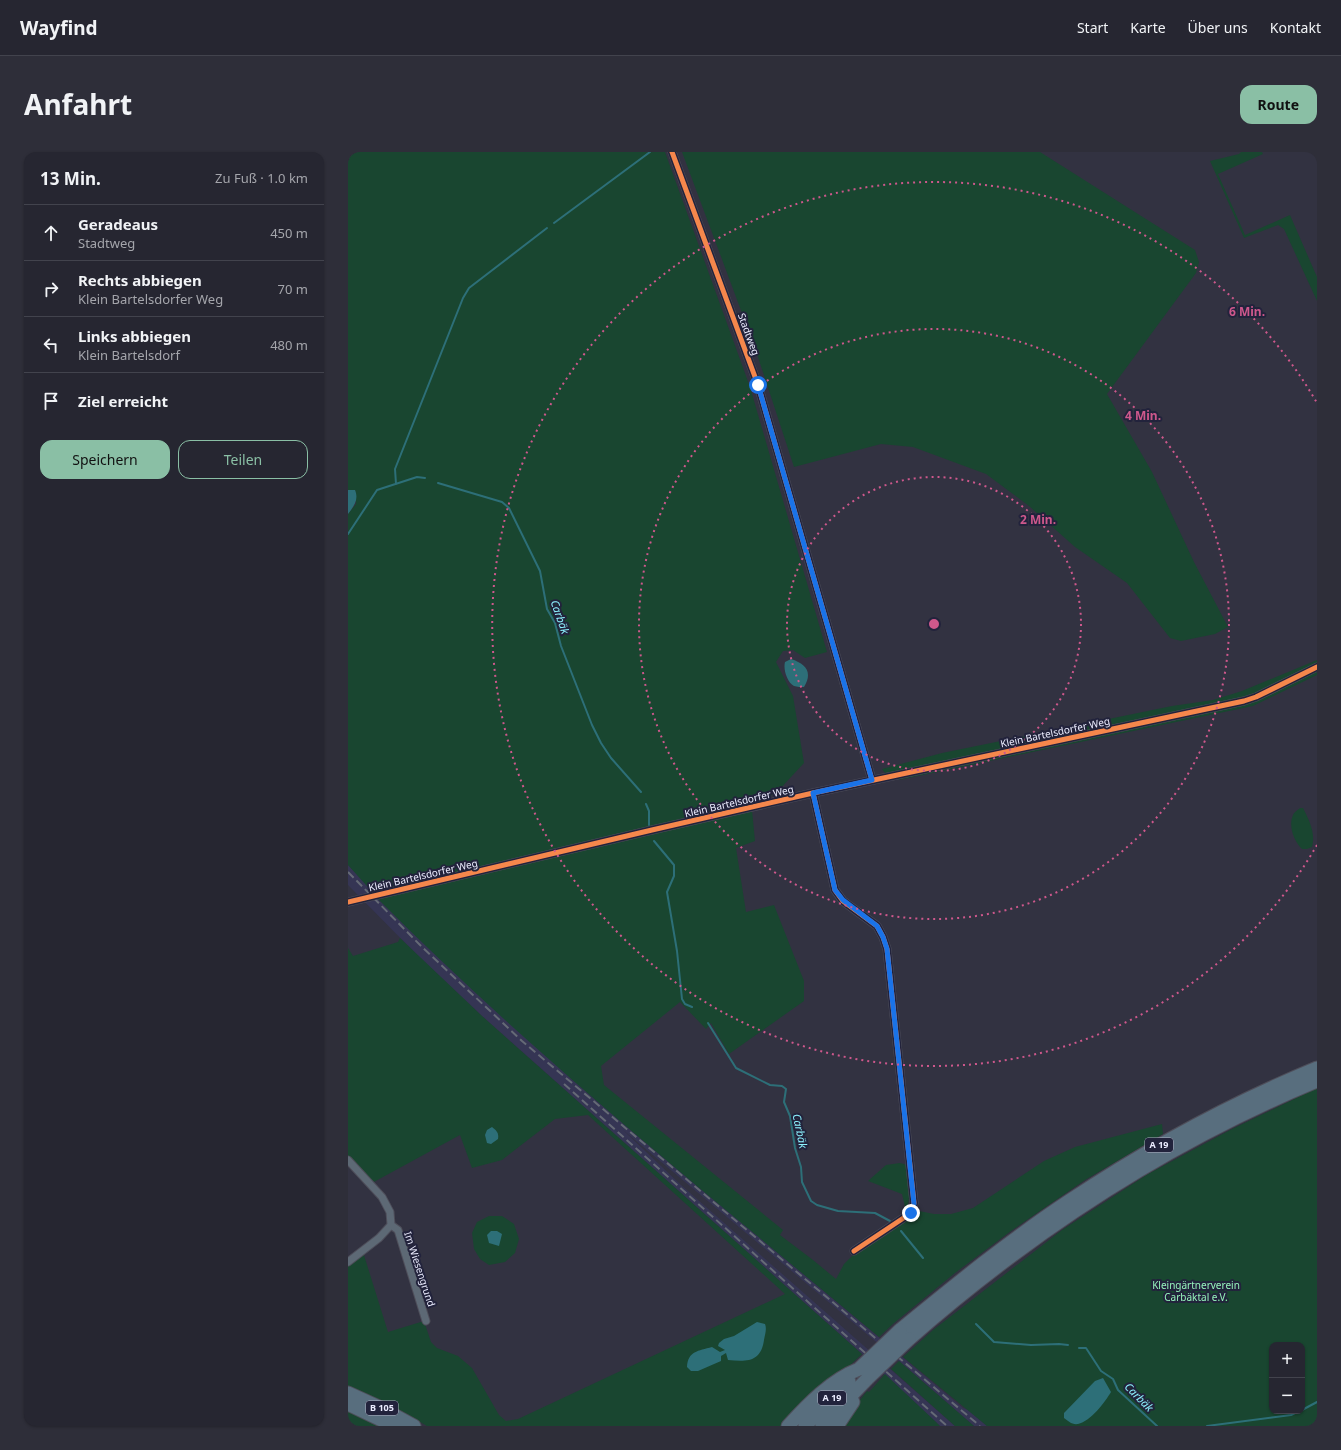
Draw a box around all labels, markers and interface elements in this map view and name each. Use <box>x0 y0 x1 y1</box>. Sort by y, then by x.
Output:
text: Wayfind <box>20 15 98 41</box>
text: Start <box>1077 18 1108 37</box>
text: Karte <box>1130 18 1166 37</box>
text: Über uns <box>1188 18 1248 37</box>
text: Kontakt <box>1270 18 1321 37</box>
text: Anfahrt <box>24 85 132 123</box>
button: Route <box>1240 85 1317 124</box>
text: 13 Min. <box>40 167 101 190</box>
text: Zu Fuß · 1.0 km <box>215 169 308 187</box>
text: Geradeaus <box>78 214 158 234</box>
icon: ahead <box>40 222 62 244</box>
text: 450 m <box>270 224 308 242</box>
text: Stadtweg <box>78 234 135 252</box>
text: Rechts abbiegen <box>78 270 202 290</box>
icon: right <box>40 278 62 300</box>
text: 70 m <box>278 280 308 298</box>
text: Klein Bartelsdorfer Weg <box>78 290 223 308</box>
text: 6 Min. <box>1229 303 1265 320</box>
street label: Stadtweg <box>735 311 763 357</box>
text: Links abbiegen <box>78 326 191 346</box>
icon: left <box>40 334 62 356</box>
text: 480 m <box>270 336 308 354</box>
text: Klein Bartelsdorf <box>78 346 180 364</box>
route start <box>749 376 767 394</box>
icon: arrive <box>40 390 62 412</box>
text: Ziel erreicht <box>78 391 168 411</box>
text: 4 Min. <box>1125 407 1161 424</box>
button: Speichern <box>40 440 170 479</box>
button: Teilen <box>178 440 308 479</box>
text: 2 Min. <box>1020 511 1056 528</box>
water label: Carbäk <box>548 598 573 636</box>
centre of rings <box>927 617 941 631</box>
street label: Klein Bartelsdorfer Weg <box>999 714 1111 750</box>
street label: Klein Bartelsdorfer Weg <box>683 782 795 820</box>
street label: Klein Bartelsdorfer Weg <box>367 856 479 894</box>
water label: Carbäk <box>789 1112 812 1150</box>
road number: A 19 <box>1145 1138 1173 1152</box>
route end <box>902 1204 920 1222</box>
street label: Im Wiesengrund <box>401 1230 439 1308</box>
park label: Kleingärtnerverein Carbäktal e.V. <box>1152 1278 1240 1304</box>
map controls <box>1269 1342 1305 1414</box>
button: + <box>1269 1342 1305 1378</box>
button: − <box>1269 1378 1305 1414</box>
water label: Carbäk <box>1122 1379 1157 1415</box>
road number: A 19 <box>818 1391 846 1405</box>
road number: B 105 <box>366 1401 398 1415</box>

